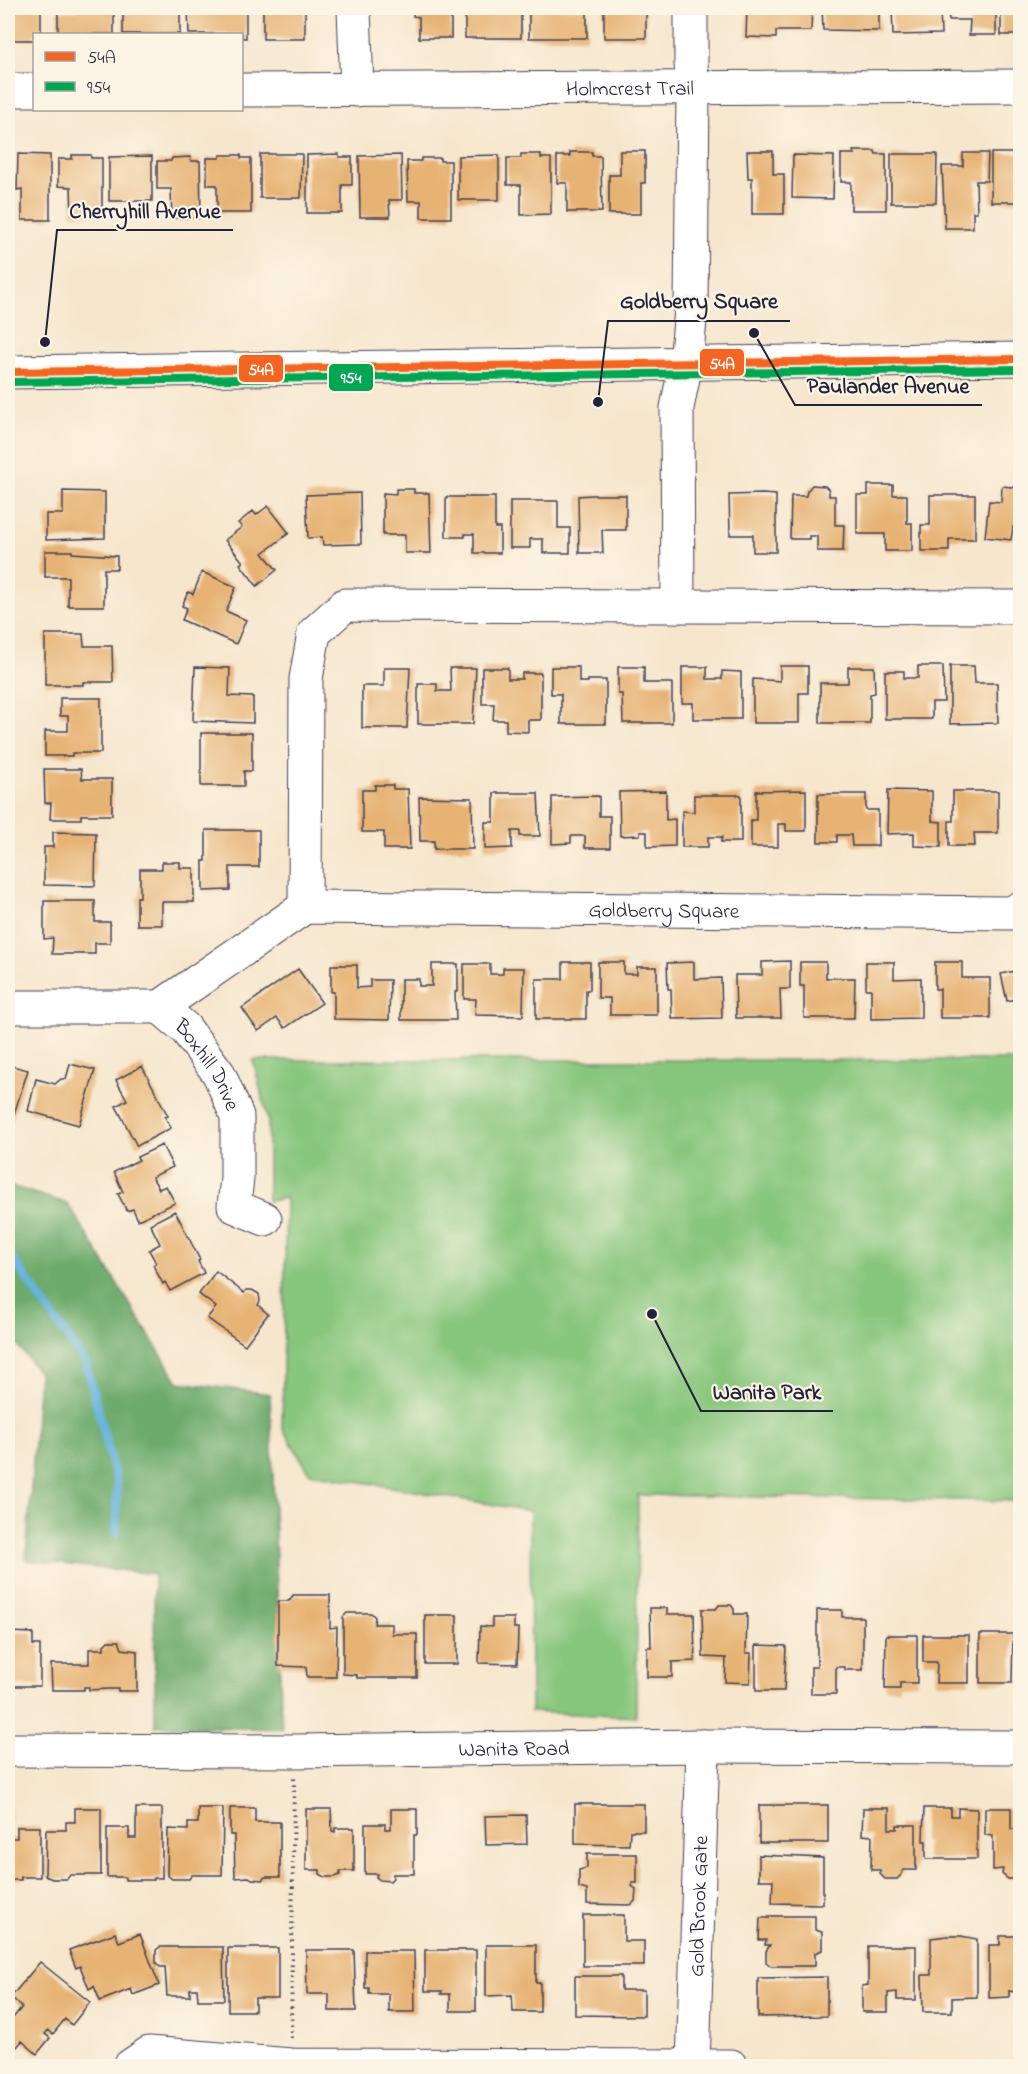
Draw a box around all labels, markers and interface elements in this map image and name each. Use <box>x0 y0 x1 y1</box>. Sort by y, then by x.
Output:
legend <box>33 33 243 111</box>
text: 54A <box>87 46 116 72</box>
street label: Holmcrest Trail <box>566 75 694 105</box>
text: 954 <box>87 76 111 102</box>
callout: Cherryhill Avenue <box>57 190 233 230</box>
text: Cherryhill Avenue <box>69 197 222 230</box>
callout: Goldberry Square <box>608 281 790 321</box>
text: Goldberry Square <box>620 287 779 320</box>
line badge: 54A <box>699 348 745 377</box>
text: 54A <box>709 353 735 377</box>
line badge: 54A <box>238 354 284 383</box>
text: 54A <box>248 359 274 383</box>
line badge: 954 <box>328 363 374 392</box>
callout: Paulander Avenue <box>795 365 982 405</box>
text: 954 <box>340 367 362 391</box>
text: Paulander Avenue <box>807 372 970 404</box>
street label: Goldberry Square <box>588 896 740 929</box>
street label: Boxhill Drive <box>167 1012 246 1117</box>
callout: Wanita Park <box>701 1371 833 1411</box>
text: Wanita Park <box>713 1378 822 1410</box>
street label: Wanita Road <box>458 1735 570 1766</box>
street label: Gold Brook Gate <box>683 1834 717 1977</box>

